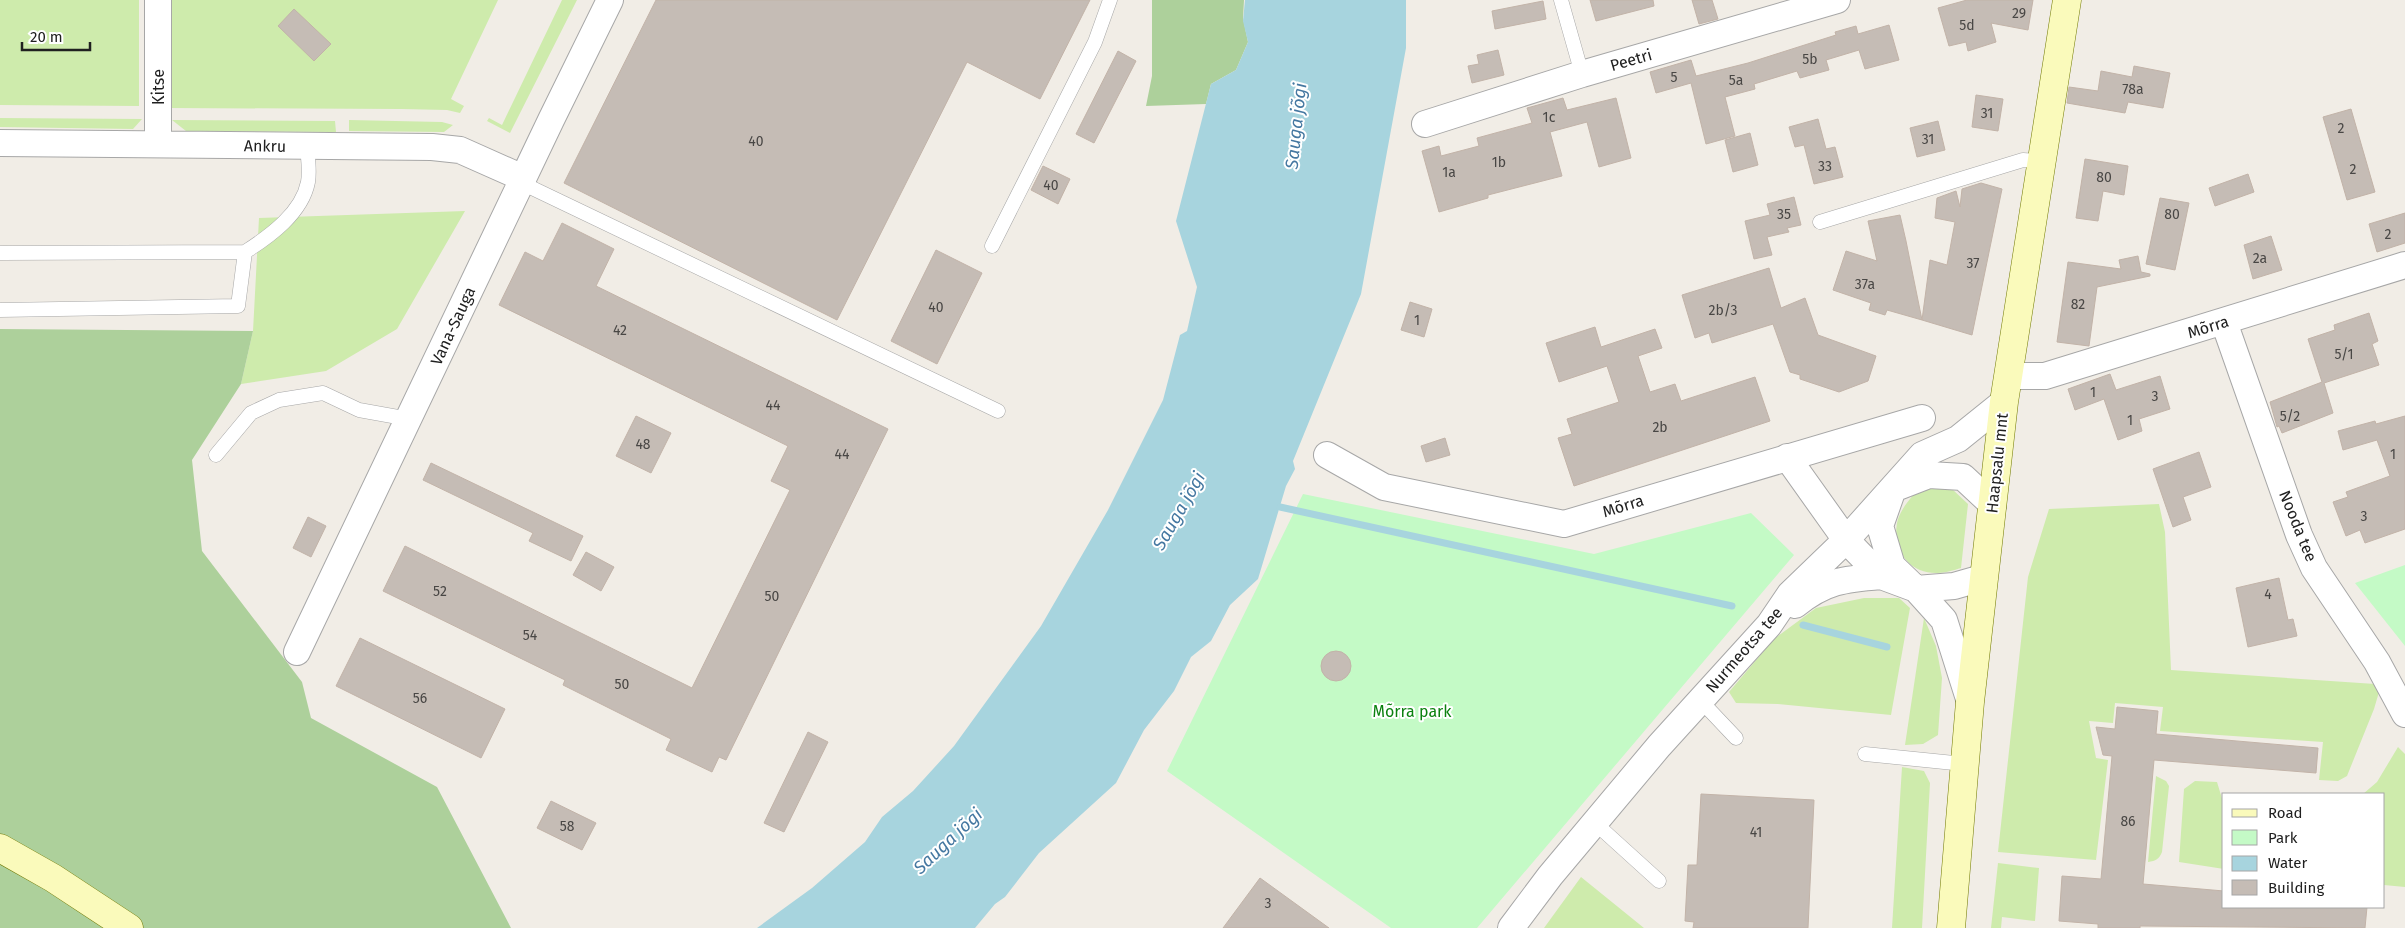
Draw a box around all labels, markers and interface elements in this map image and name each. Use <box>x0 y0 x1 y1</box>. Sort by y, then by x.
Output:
house number: 29 <box>2012 5 2026 22</box>
house number: 5d <box>1959 17 1975 34</box>
scale bar <box>22 20 90 52</box>
text: 20 m <box>30 28 63 46</box>
street label: Peetri <box>1608 45 1654 75</box>
house number: 5b <box>1802 51 1818 68</box>
street label: Kitse <box>149 69 168 105</box>
house number: 5 <box>1670 69 1678 86</box>
house number: 5a <box>1729 72 1743 89</box>
house number: 78a <box>2122 81 2144 98</box>
water label: Sauga jõgi <box>1280 82 1311 171</box>
house number: 31 <box>1981 105 1993 122</box>
house number: 1c <box>1543 109 1556 126</box>
house number: 2 <box>2338 120 2345 137</box>
house number: 31 <box>1922 131 1934 148</box>
house number: 40 <box>748 133 764 150</box>
street label: Ankru <box>244 136 286 156</box>
house number: 1b <box>1492 154 1506 171</box>
house number: 33 <box>1818 158 1832 175</box>
house number: 2 <box>2350 161 2357 178</box>
house number: 1a <box>1442 164 1456 181</box>
house number: 80 <box>2096 169 2112 186</box>
house number: 40 <box>1043 177 1059 194</box>
house number: 35 <box>1777 206 1791 223</box>
house number: 80 <box>2164 206 2180 223</box>
house number: 2 <box>2385 226 2392 243</box>
house number: 2a <box>2253 250 2267 267</box>
house number: 37 <box>1966 255 1980 272</box>
house number: 37a <box>1855 276 1875 293</box>
street label: Vana-Sauga <box>427 284 479 368</box>
house number: 82 <box>2071 296 2085 313</box>
house number: 40 <box>928 299 944 316</box>
house number: 2b/3 <box>1708 302 1738 319</box>
house number: 1 <box>1414 312 1420 329</box>
street label: Mõrra <box>2185 312 2231 342</box>
house number: 42 <box>613 322 627 339</box>
house number: 5/1 <box>2334 346 2354 363</box>
house number: 1 <box>2090 384 2096 401</box>
house number: 3 <box>2152 388 2159 405</box>
house number: 44 <box>766 397 781 414</box>
house number: 5/2 <box>2280 408 2300 425</box>
street label: Haapsalu mnt <box>1982 412 2012 514</box>
house number: 1 <box>2127 412 2133 429</box>
house number: 2b <box>1652 419 1668 436</box>
house number: 48 <box>635 436 651 453</box>
house number: 44 <box>835 446 850 463</box>
house number: 1 <box>2390 446 2396 463</box>
water label: Sauga jõgi <box>1147 468 1210 555</box>
street label: Nooda tee <box>2275 488 2321 564</box>
street label: Mõrra <box>1600 491 1646 521</box>
house number: 3 <box>2361 508 2368 525</box>
house number: 52 <box>433 583 447 600</box>
house number: 4 <box>2264 586 2272 603</box>
house number: 50 <box>765 588 780 605</box>
street label: Nurmeotsa tee <box>1702 603 1786 697</box>
house number: 54 <box>523 627 538 644</box>
house number: 50 <box>615 676 630 693</box>
house number: 56 <box>413 690 427 707</box>
park label: Mõrra park <box>1373 702 1452 721</box>
legend <box>2222 793 2385 908</box>
water label: Sauga jõgi <box>908 803 987 879</box>
text: Road <box>2268 804 2303 822</box>
house number: 86 <box>2120 813 2136 830</box>
house number: 58 <box>560 818 575 835</box>
house number: 41 <box>1750 824 1762 841</box>
text: Park <box>2268 829 2298 847</box>
text: Water <box>2268 854 2307 872</box>
text: Building <box>2268 879 2324 897</box>
house number: 3 <box>1265 895 1272 912</box>

